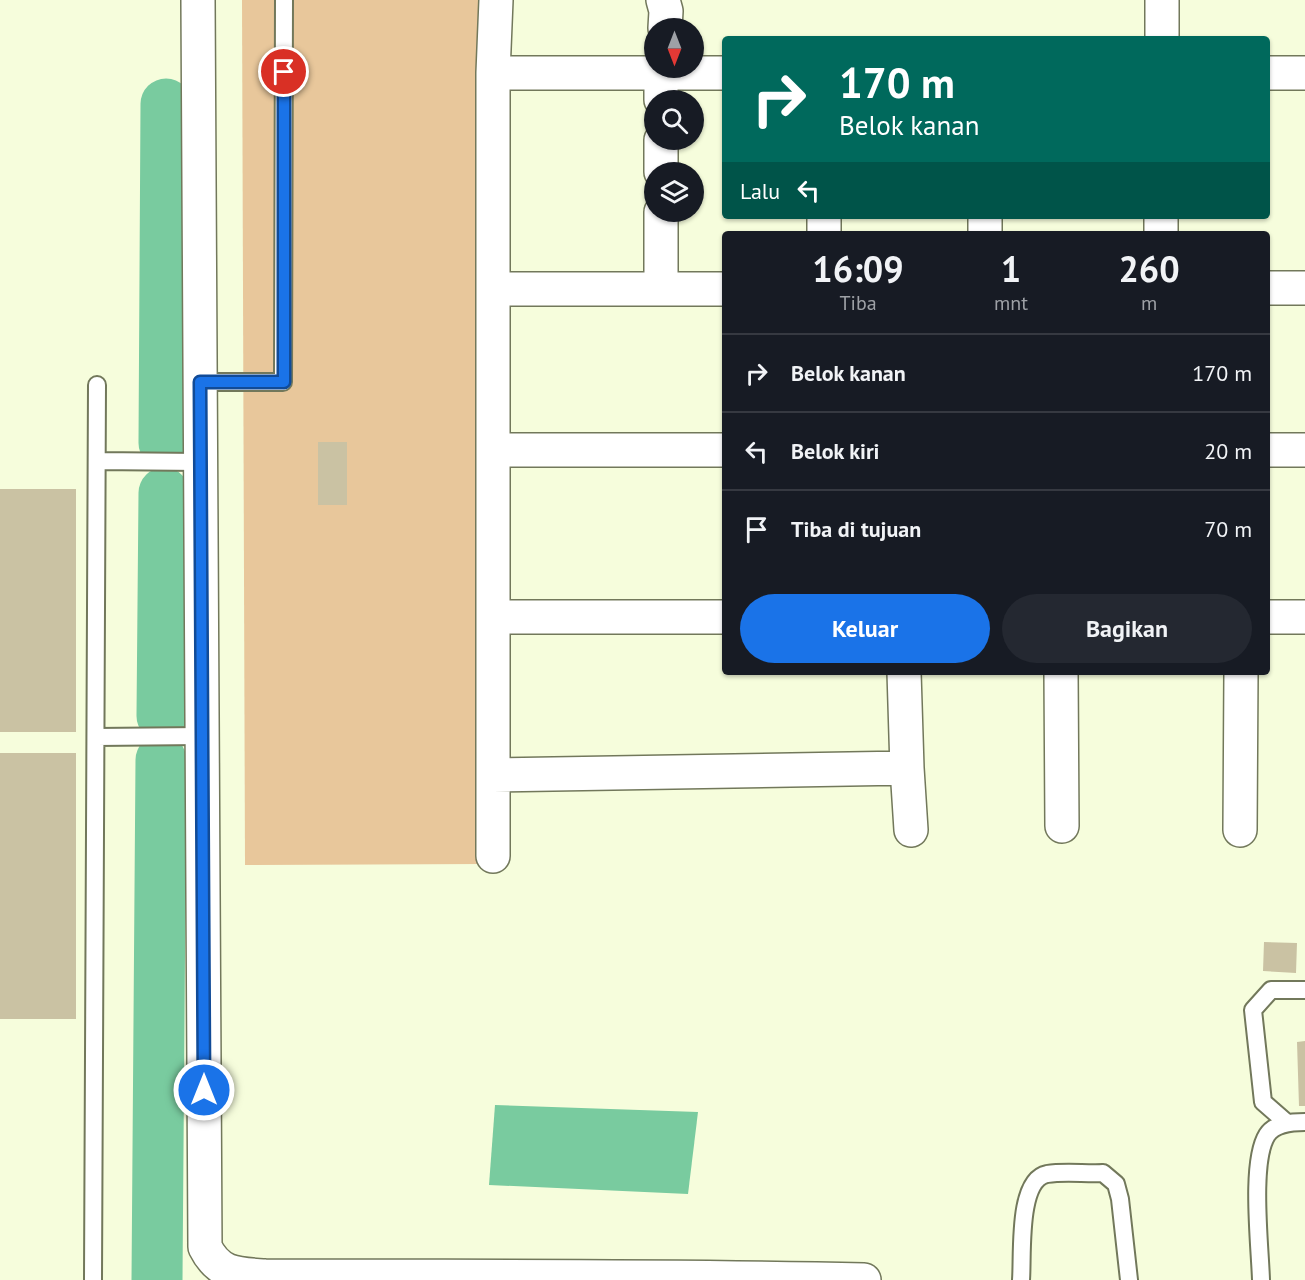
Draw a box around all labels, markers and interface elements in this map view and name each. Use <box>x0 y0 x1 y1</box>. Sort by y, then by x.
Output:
north arrow <box>644 18 704 78</box>
map controls <box>644 18 704 222</box>
pin <box>258 46 309 97</box>
icon: arrive <box>267 55 300 88</box>
text: 170 m <box>839 55 955 110</box>
icon: right <box>740 60 818 138</box>
button: search <box>644 90 704 150</box>
text: Belok kanan <box>839 108 979 142</box>
button: layers <box>644 162 704 222</box>
icon: left <box>792 174 825 207</box>
text: Lalu <box>740 177 780 205</box>
text: 16:09 <box>812 245 904 292</box>
text: 1 <box>1001 245 1021 292</box>
text: 260 <box>1118 245 1180 292</box>
text: Tiba <box>839 290 877 316</box>
text: mnt <box>994 290 1028 316</box>
text: m <box>1141 290 1157 316</box>
icon: right <box>740 357 773 390</box>
text: Belok kanan <box>791 359 906 387</box>
text: 170 m <box>1192 359 1252 387</box>
icon: left <box>740 435 773 468</box>
text: Belok kiri <box>791 437 880 465</box>
text: 20 m <box>1204 437 1252 465</box>
icon: arrive <box>740 513 773 546</box>
text: Tiba di tujuan <box>791 515 921 543</box>
text: 70 m <box>1204 515 1252 543</box>
button: Keluar <box>740 594 990 663</box>
button: Bagikan <box>1002 594 1252 663</box>
position arrow <box>172 1058 236 1122</box>

